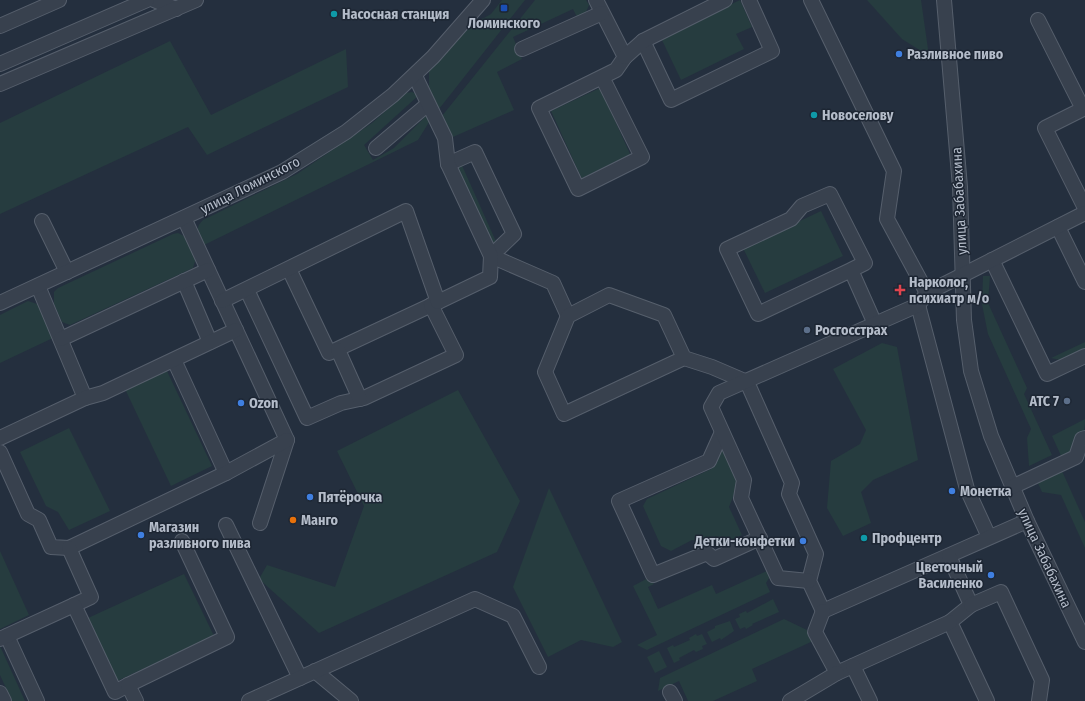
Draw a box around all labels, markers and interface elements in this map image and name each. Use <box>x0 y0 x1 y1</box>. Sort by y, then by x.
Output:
marker: Ломинского <box>499 3 509 13</box>
place label: Насосная станция <box>342 6 449 23</box>
marker: Насосная станция <box>329 9 339 19</box>
place label: Ломинского <box>468 15 541 32</box>
place label: Разливное пиво <box>907 46 1004 63</box>
marker: Разливное пиво <box>894 49 904 59</box>
place label: Новоселову <box>822 107 894 124</box>
marker: Новоселову <box>809 110 819 120</box>
street label: улица Забабахина <box>948 147 971 255</box>
street label: улица Ломинского <box>198 153 303 218</box>
place label: Нарколог, психиатр м/о <box>909 274 990 307</box>
marker: Нарколог, психиатр м/о <box>894 284 906 296</box>
place label: Росгосстрах <box>815 322 888 339</box>
marker: Росгосстрах <box>802 325 812 335</box>
place label: АТС 7 <box>1029 393 1059 410</box>
place label: Ozon <box>249 395 278 412</box>
marker: АТС 7 <box>1062 396 1072 406</box>
marker: Ozon <box>236 398 246 408</box>
place label: Монетка <box>960 483 1012 500</box>
marker: Монетка <box>947 486 957 496</box>
place label: Пятёрочка <box>318 489 382 506</box>
marker: Пятёрочка <box>305 492 315 502</box>
street label: улица Забабахина <box>1014 506 1075 611</box>
place label: Манго <box>301 512 339 529</box>
marker: Манго <box>288 515 298 525</box>
place label: Магазин разливного пива <box>149 519 251 552</box>
marker: Магазин разливного пива <box>136 530 146 540</box>
place label: Профцентр <box>872 530 942 547</box>
place label: Детки-конфетки <box>694 533 795 550</box>
marker: Профцентр <box>859 533 869 543</box>
marker: Детки-конфетки <box>798 536 808 546</box>
place label: Цветочный Василенко <box>916 559 984 592</box>
marker: Цветочный Василенко <box>986 570 996 580</box>

